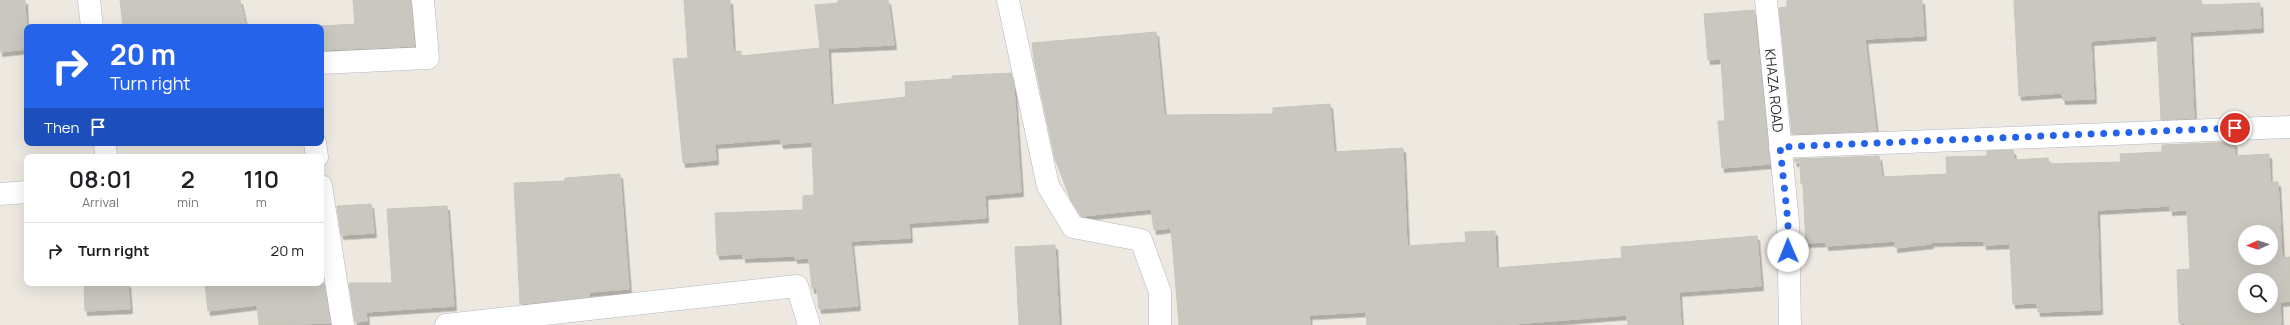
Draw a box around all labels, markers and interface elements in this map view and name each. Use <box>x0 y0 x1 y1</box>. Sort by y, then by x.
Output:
text: 20 m <box>110 35 176 73</box>
icon: right <box>44 40 96 92</box>
street label: KHAZA ROAD <box>1761 48 1789 133</box>
text: Turn right <box>110 71 191 95</box>
pin <box>2218 111 2252 145</box>
icon: arrive <box>87 116 109 138</box>
text: Then <box>44 117 79 138</box>
icon: arrive <box>2224 117 2246 139</box>
text: 08:01 <box>69 162 132 195</box>
text: 2 <box>181 162 195 195</box>
text: 110 <box>244 162 279 195</box>
text: Arrival <box>82 193 119 211</box>
text: min <box>177 193 199 211</box>
text: m <box>256 193 267 211</box>
north arrow <box>2238 225 2278 265</box>
map controls <box>2238 225 2278 313</box>
position arrow <box>1767 230 1809 272</box>
icon: right <box>44 240 66 262</box>
text: Turn right <box>78 240 149 261</box>
text: 20 m <box>271 240 304 261</box>
button: search <box>2238 273 2278 313</box>

